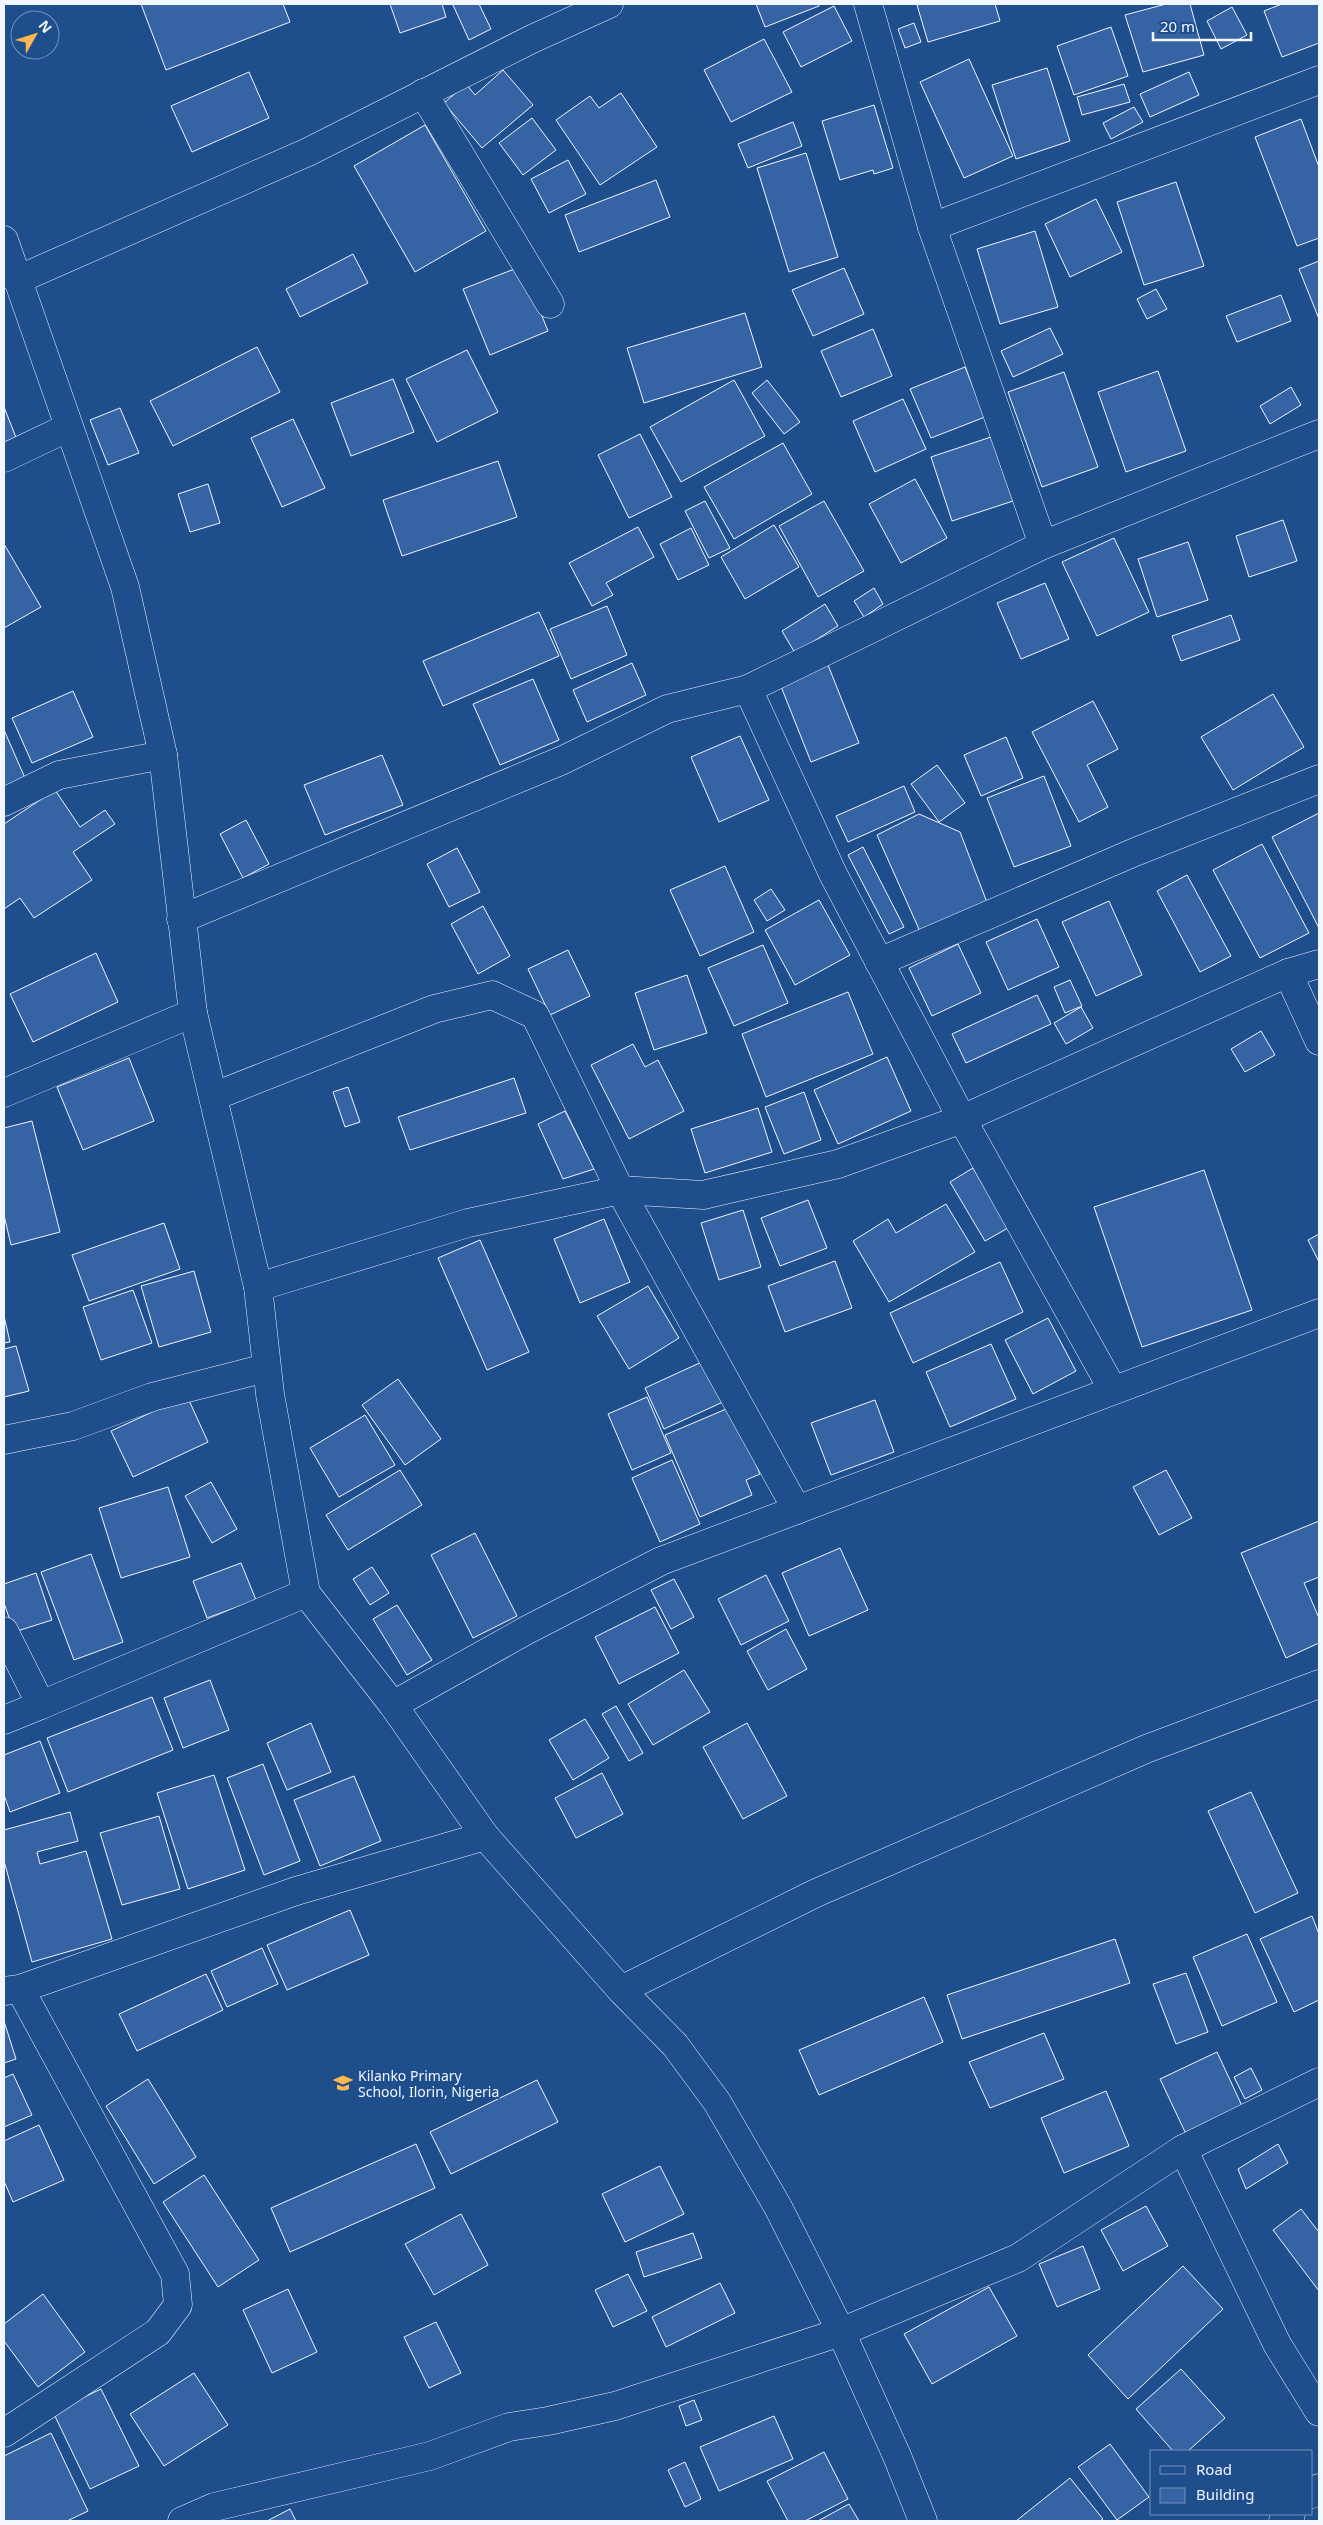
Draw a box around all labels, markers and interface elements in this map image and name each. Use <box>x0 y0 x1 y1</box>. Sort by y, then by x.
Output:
north arrow <box>10 10 60 60</box>
scale bar <box>1153 10 1250 42</box>
text: N <box>35 16 56 37</box>
text: 20 m <box>1160 16 1195 36</box>
place label: Kilanko Primary School, Ilorin, Nigeria <box>358 2066 499 2101</box>
school or university icon: Kilanko Primary School, Ilorin, Nigeria <box>332 2072 354 2094</box>
legend <box>1150 2450 1313 2515</box>
text: Road <box>1196 2459 1232 2479</box>
text: Building <box>1196 2484 1254 2504</box>

